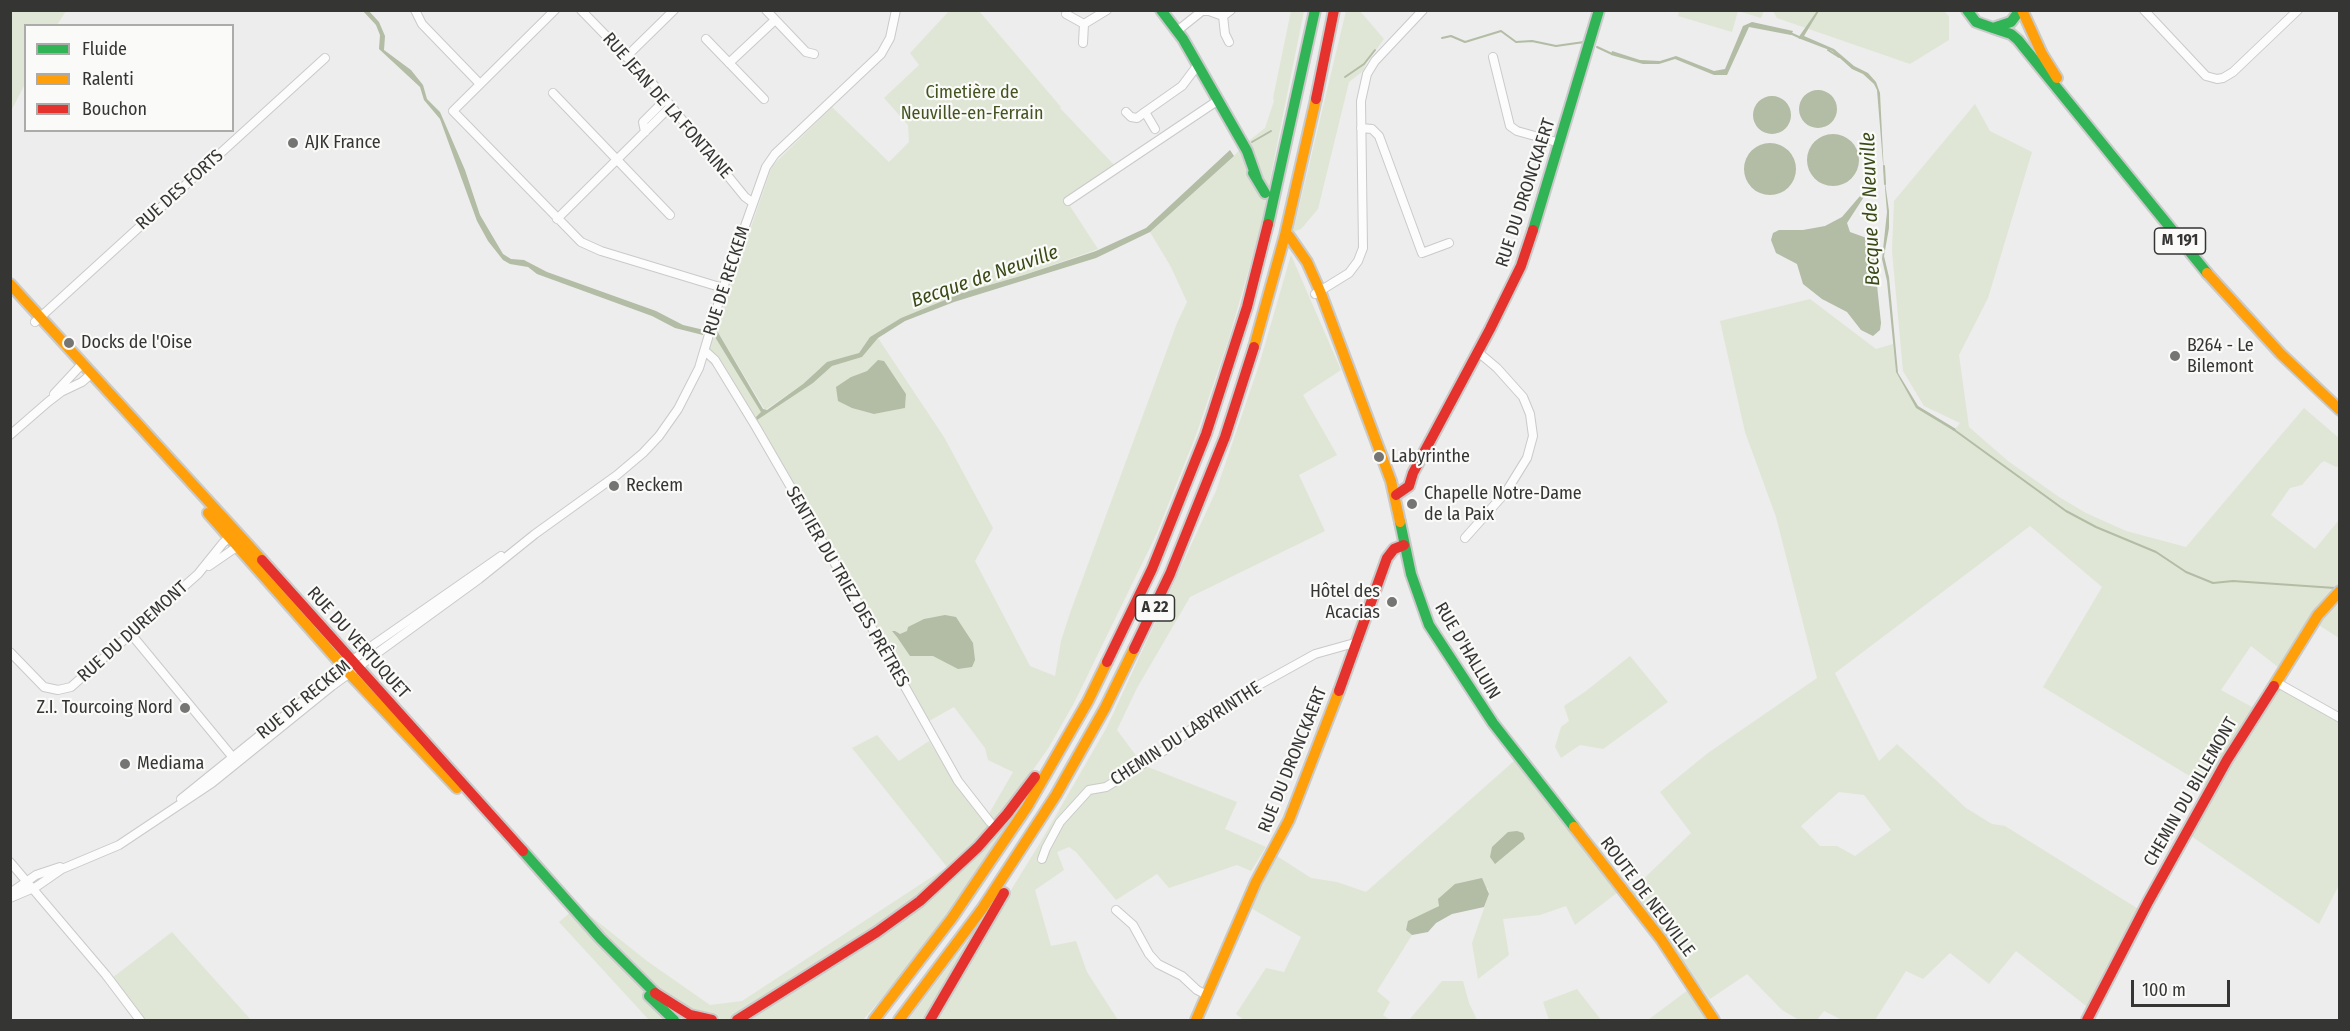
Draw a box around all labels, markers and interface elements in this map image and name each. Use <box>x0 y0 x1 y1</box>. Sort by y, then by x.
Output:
legend <box>24 24 234 132</box>
street label: RUE JEAN DE LA FONTAINE <box>598 29 736 183</box>
text: Fluide <box>82 38 127 60</box>
text: Ralenti <box>82 68 134 90</box>
park label: Cimetière de Neuville-en-Ferrain <box>901 82 1043 124</box>
text: Bouchon <box>82 98 147 120</box>
street label: RUE DU DRONCKAERT <box>1492 116 1560 270</box>
place label: AJK France <box>305 132 381 154</box>
water label: Becque de Neuville <box>1856 132 1886 286</box>
marker: AJK France <box>286 136 300 150</box>
street label: RUE DES FORTS <box>132 145 228 235</box>
street label: RUE DE RECKEM <box>699 223 755 339</box>
road number: M 191 <box>2154 228 2206 254</box>
water label: Becque de Neuville <box>908 241 1062 313</box>
place label: Docks de l'Oise <box>81 332 192 354</box>
place label: B264 - Le Bilemont <box>2187 335 2254 378</box>
marker: Docks de l'Oise <box>62 336 76 350</box>
marker: B264 - Le Bilemont <box>2168 349 2182 363</box>
place label: Labyrinthe <box>1391 446 1470 468</box>
marker: Labyrinthe <box>1372 450 1386 464</box>
place label: Reckem <box>626 475 683 497</box>
marker: Reckem <box>607 479 621 493</box>
street label: SENTIER DU TRIEZ DES PRÊTRES <box>781 483 913 691</box>
place label: Chapelle Notre-Dame de la Paix <box>1424 483 1582 526</box>
marker: Chapelle Notre-Dame de la Paix <box>1405 497 1419 511</box>
street label: RUE DU DUREMONT <box>73 577 193 687</box>
place label: Hôtel des Acacias <box>1310 581 1380 624</box>
street label: RUE DU VERTUQUET <box>302 583 414 703</box>
road number: A 22 <box>1136 595 1174 621</box>
marker: Hôtel des Acacias <box>1385 595 1399 609</box>
street label: RUE D'HALLUIN <box>1430 599 1504 703</box>
street label: RUE DE RECKEM <box>253 656 355 744</box>
street label: CHEMIN DU LABYRINTHE <box>1107 677 1265 791</box>
street label: RUE DU DRONCKAERT <box>1254 684 1332 836</box>
place label: Z.I. Tourcoing Nord <box>37 697 173 719</box>
marker: Z.I. Tourcoing Nord <box>178 701 192 715</box>
street label: CHEMIN DU BILLEMONT <box>2140 714 2242 870</box>
place label: Mediama <box>137 753 204 775</box>
marker: Mediama <box>118 757 132 771</box>
street label: ROUTE DE NEUVILLE <box>1595 833 1699 961</box>
scale bar <box>2134 968 2233 1006</box>
text: 100 m <box>2142 979 2186 1001</box>

